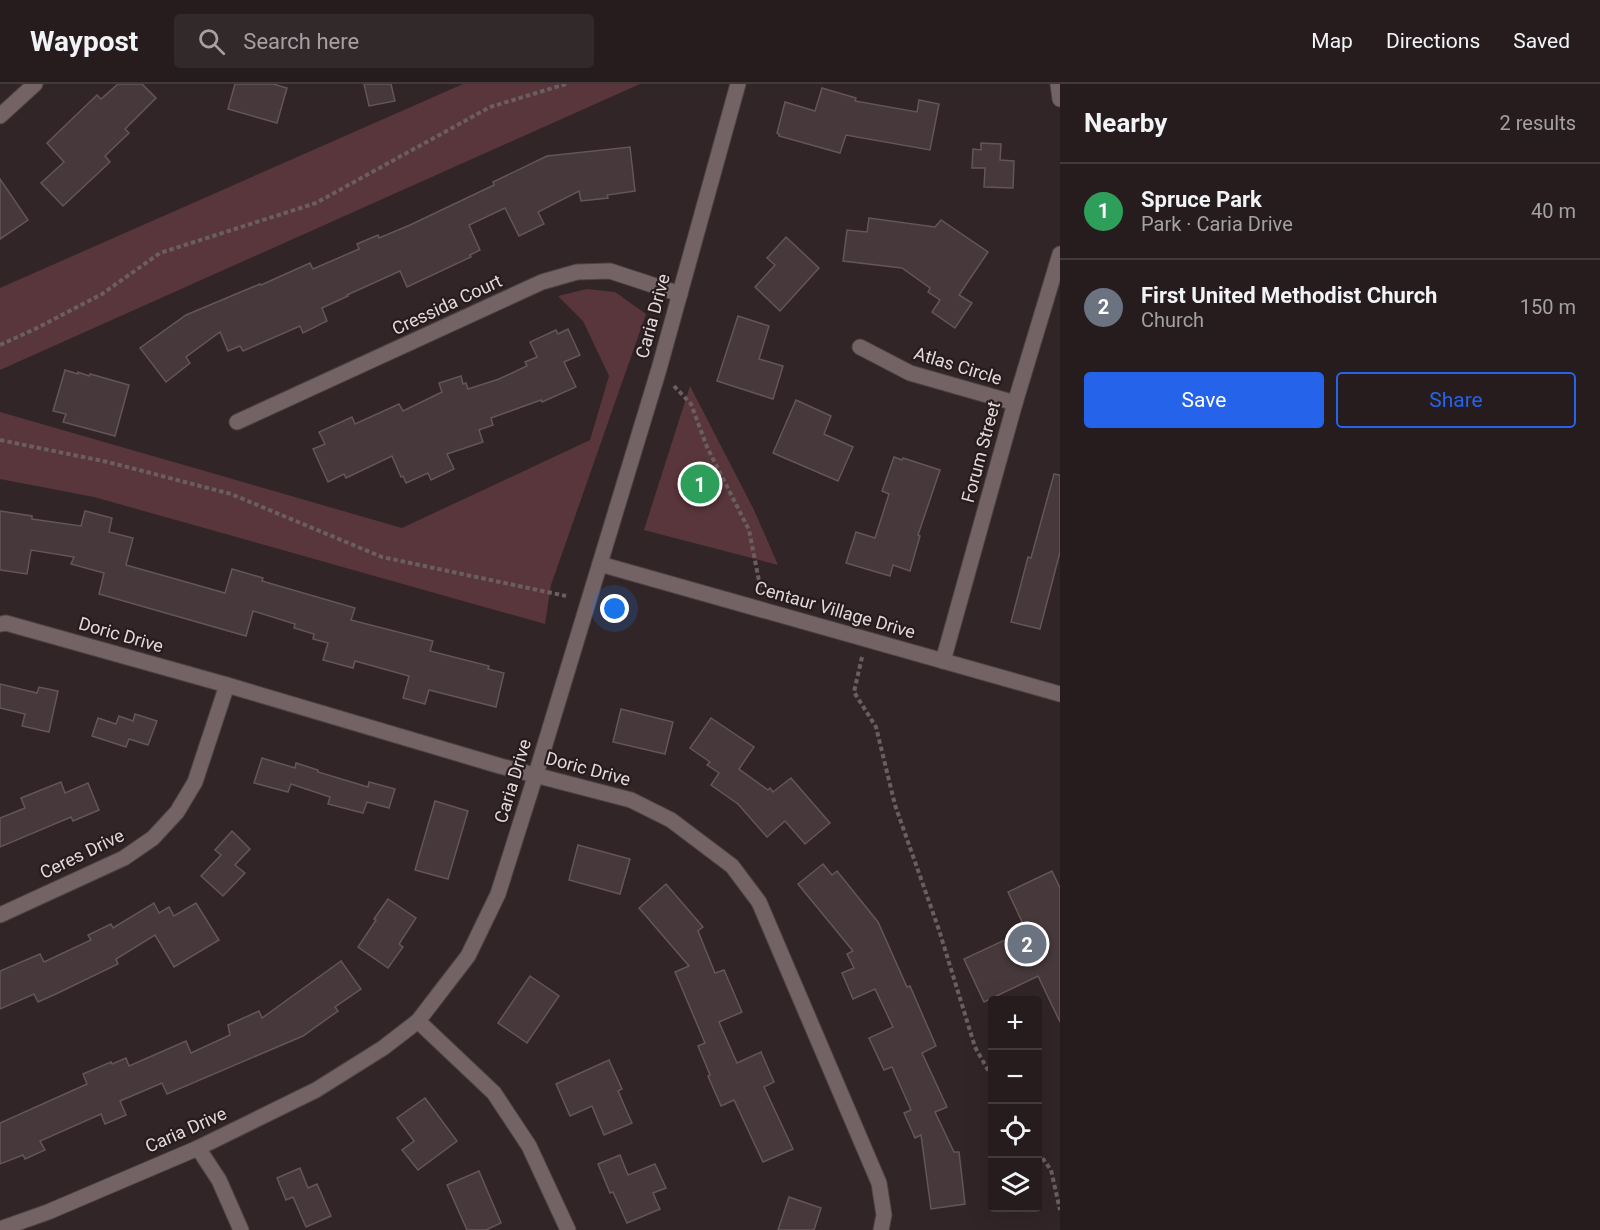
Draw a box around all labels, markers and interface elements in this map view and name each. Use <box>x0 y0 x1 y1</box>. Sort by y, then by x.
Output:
search box <box>174 14 594 68</box>
text: Waypost <box>30 25 138 58</box>
icon: search <box>195 25 228 58</box>
text: Search here <box>243 29 359 54</box>
text: Map <box>1311 29 1353 53</box>
text: Directions <box>1386 29 1480 53</box>
text: Saved <box>1513 29 1570 53</box>
text: Nearby <box>1084 108 1167 138</box>
text: 2 results <box>1500 111 1576 135</box>
text: Spruce Park <box>1141 187 1262 212</box>
text: 1 <box>1098 199 1109 223</box>
text: 40 m <box>1531 199 1576 223</box>
text: Park · Caria Drive <box>1141 212 1293 236</box>
street label: Cressida Court <box>388 270 505 339</box>
street label: Caria Drive <box>631 271 674 360</box>
text: First United Methodist Church <box>1141 283 1437 308</box>
text: 2 <box>1098 295 1109 319</box>
text: 150 m <box>1520 295 1576 319</box>
text: Church <box>1141 308 1204 332</box>
street label: Atlas Circle <box>912 342 1005 389</box>
button: Save <box>1084 372 1324 428</box>
button: Share <box>1336 372 1576 428</box>
street label: Forum Street <box>957 399 1004 505</box>
pin: 1 <box>680 462 720 506</box>
street label: Centaur Village Drive <box>752 577 918 643</box>
your location <box>600 594 629 623</box>
street label: Doric Drive <box>76 612 166 657</box>
street label: Caria Drive <box>490 736 535 825</box>
street label: Doric Drive <box>543 747 633 790</box>
street label: Ceres Drive <box>36 824 127 883</box>
pin: 2 <box>1008 922 1046 966</box>
map controls <box>988 996 1042 1212</box>
button: + <box>988 996 1042 1050</box>
button: − <box>988 1050 1042 1104</box>
street label: Caria Drive <box>142 1102 230 1157</box>
button: locate <box>988 1104 1042 1158</box>
button: layers <box>988 1158 1042 1212</box>

